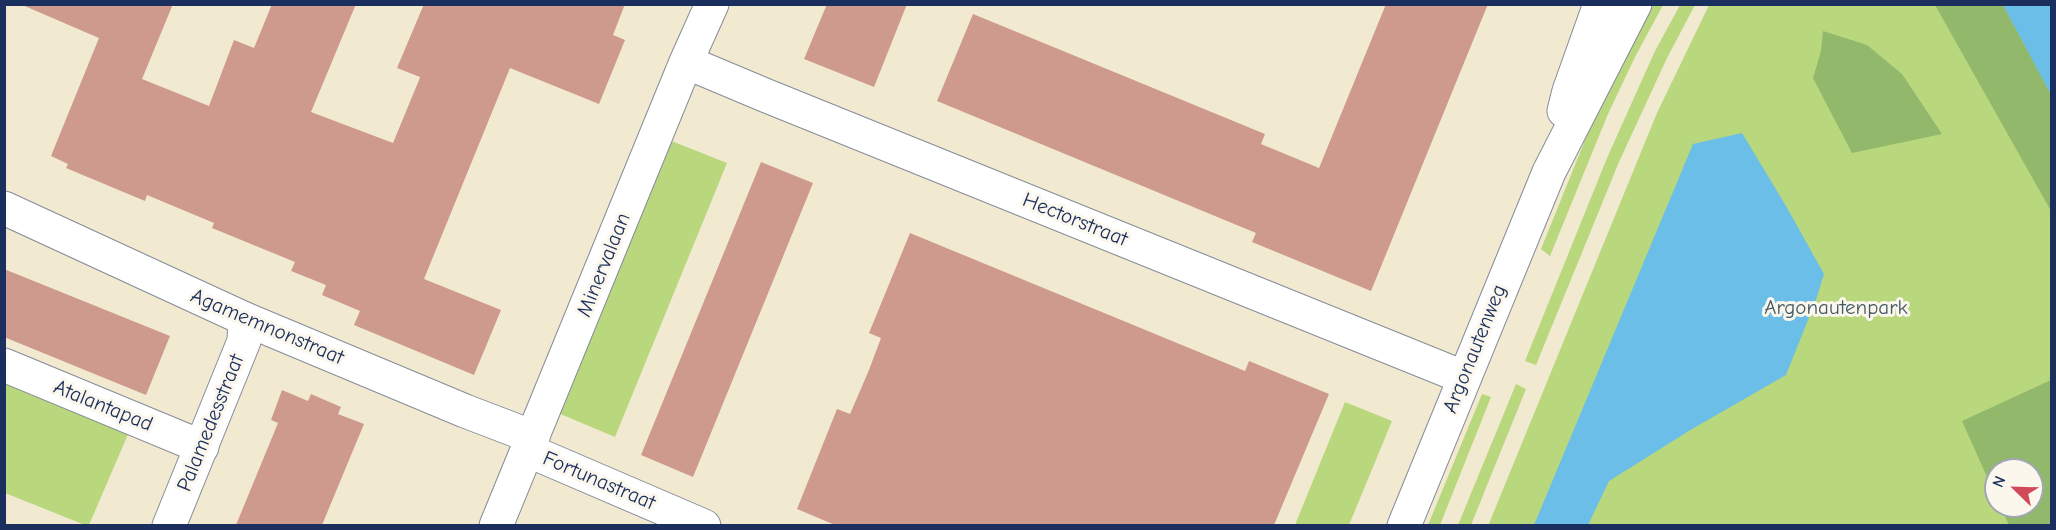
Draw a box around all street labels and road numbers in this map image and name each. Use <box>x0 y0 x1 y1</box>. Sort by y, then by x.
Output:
street label: Hectorstraat <box>1019 188 1131 252</box>
street label: Minervalaan <box>572 209 636 321</box>
street label: Argonautenweg <box>1438 281 1512 417</box>
street label: Agamemnonstraat <box>187 283 347 371</box>
street label: Palamedesstraat <box>172 351 250 495</box>
street label: Atalantapad <box>50 375 156 437</box>
street label: Fortunastraat <box>539 446 659 516</box>

